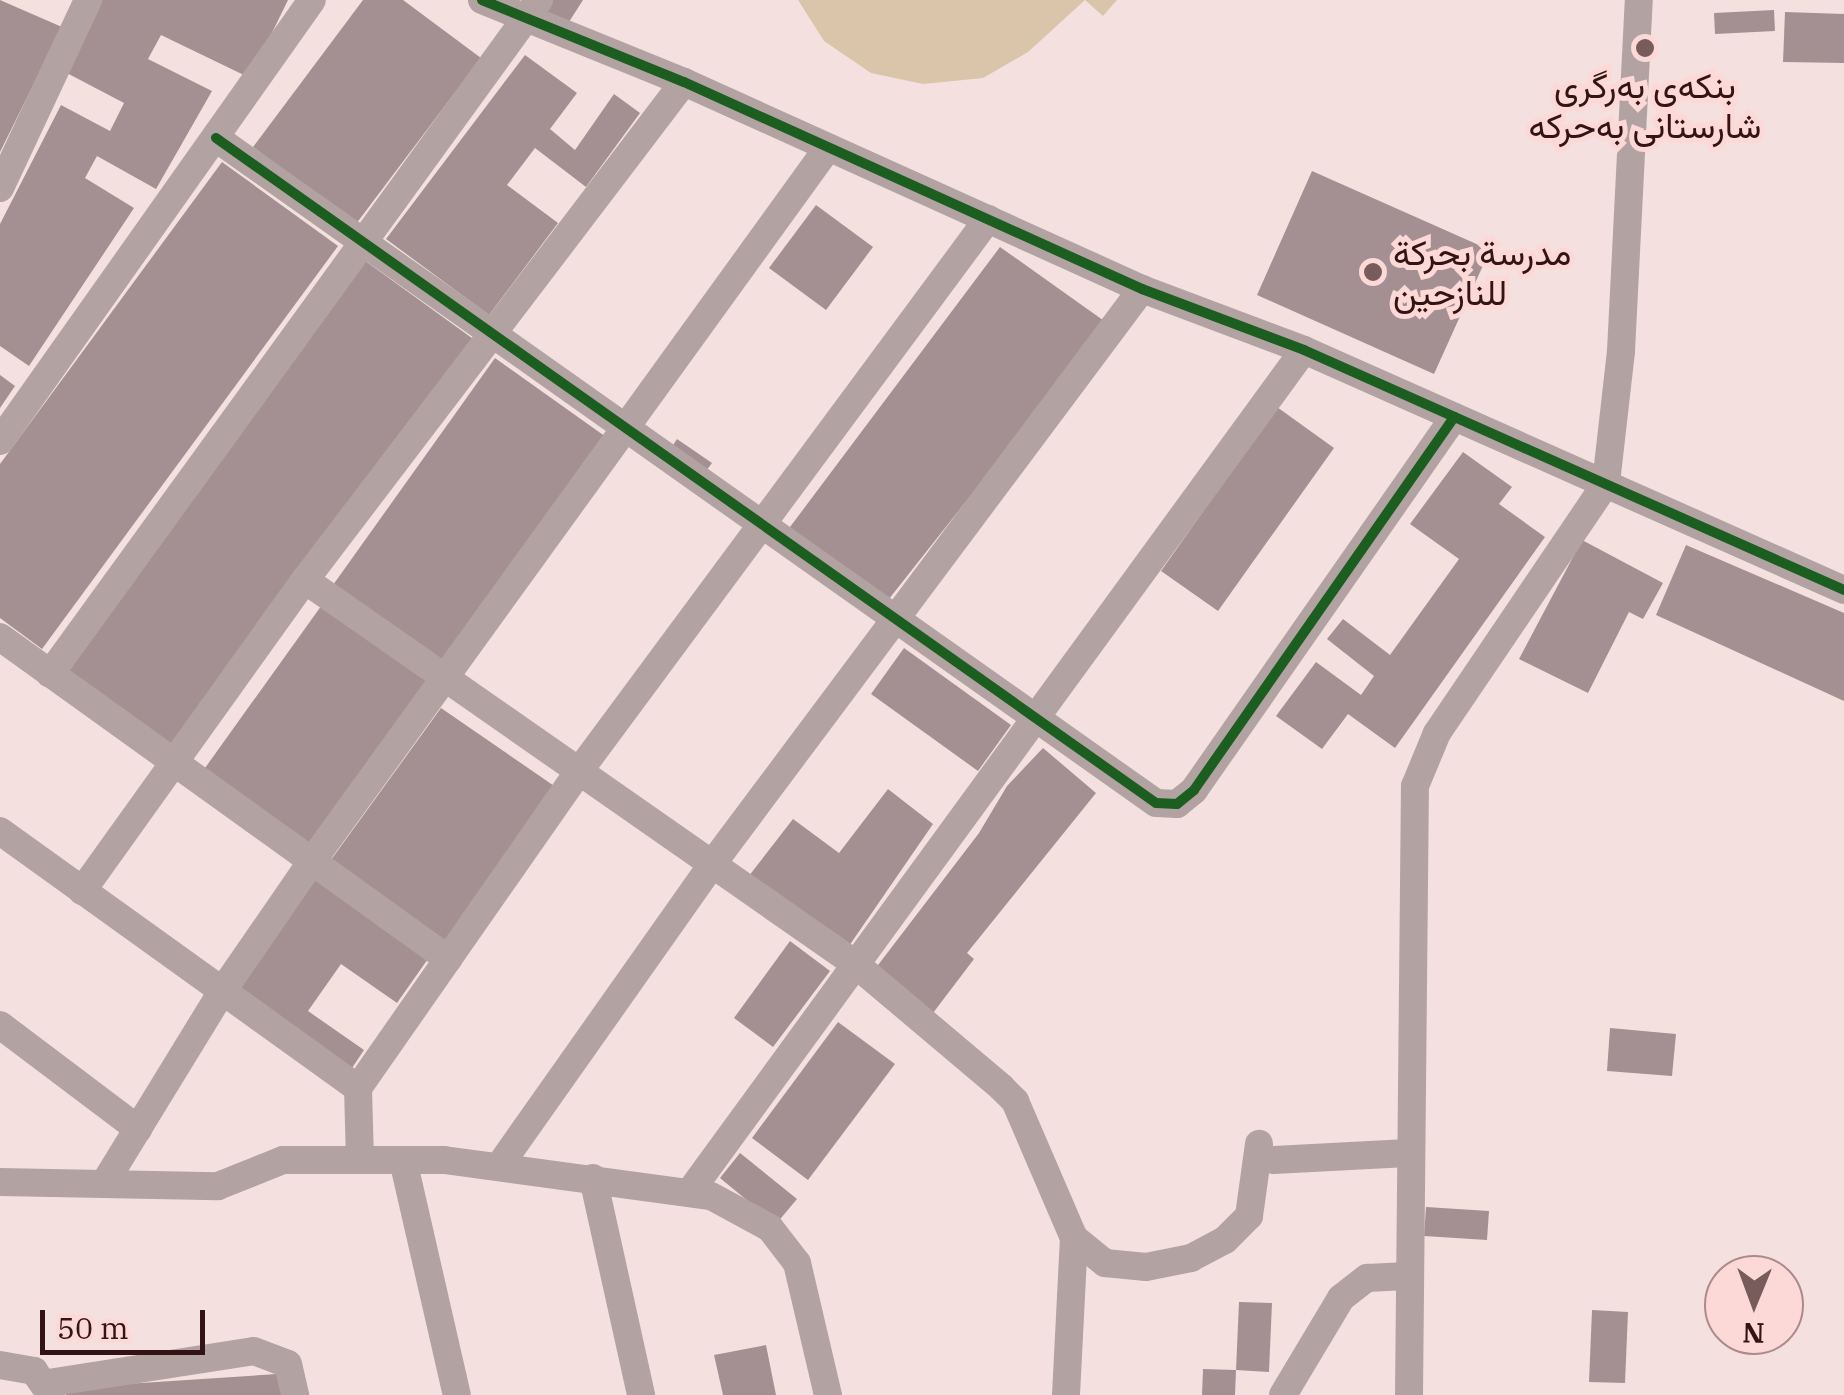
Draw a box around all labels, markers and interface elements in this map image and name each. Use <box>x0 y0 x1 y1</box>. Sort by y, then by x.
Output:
marker: بنکەی بەرگری شارستانی بەحرکە <box>1634 37 1656 59</box>
place label: بنکەی بەرگری شارستانی بەحرکە <box>1529 64 1761 146</box>
place label: مدرسة بحركة للنازحين <box>1393 231 1572 313</box>
marker: مدرسة بحركة للنازحين <box>1362 261 1384 283</box>
north arrow <box>1704 1255 1804 1355</box>
scale bar <box>45 1290 210 1352</box>
text: 50 m <box>57 1308 129 1347</box>
text: N <box>1742 1315 1765 1352</box>

